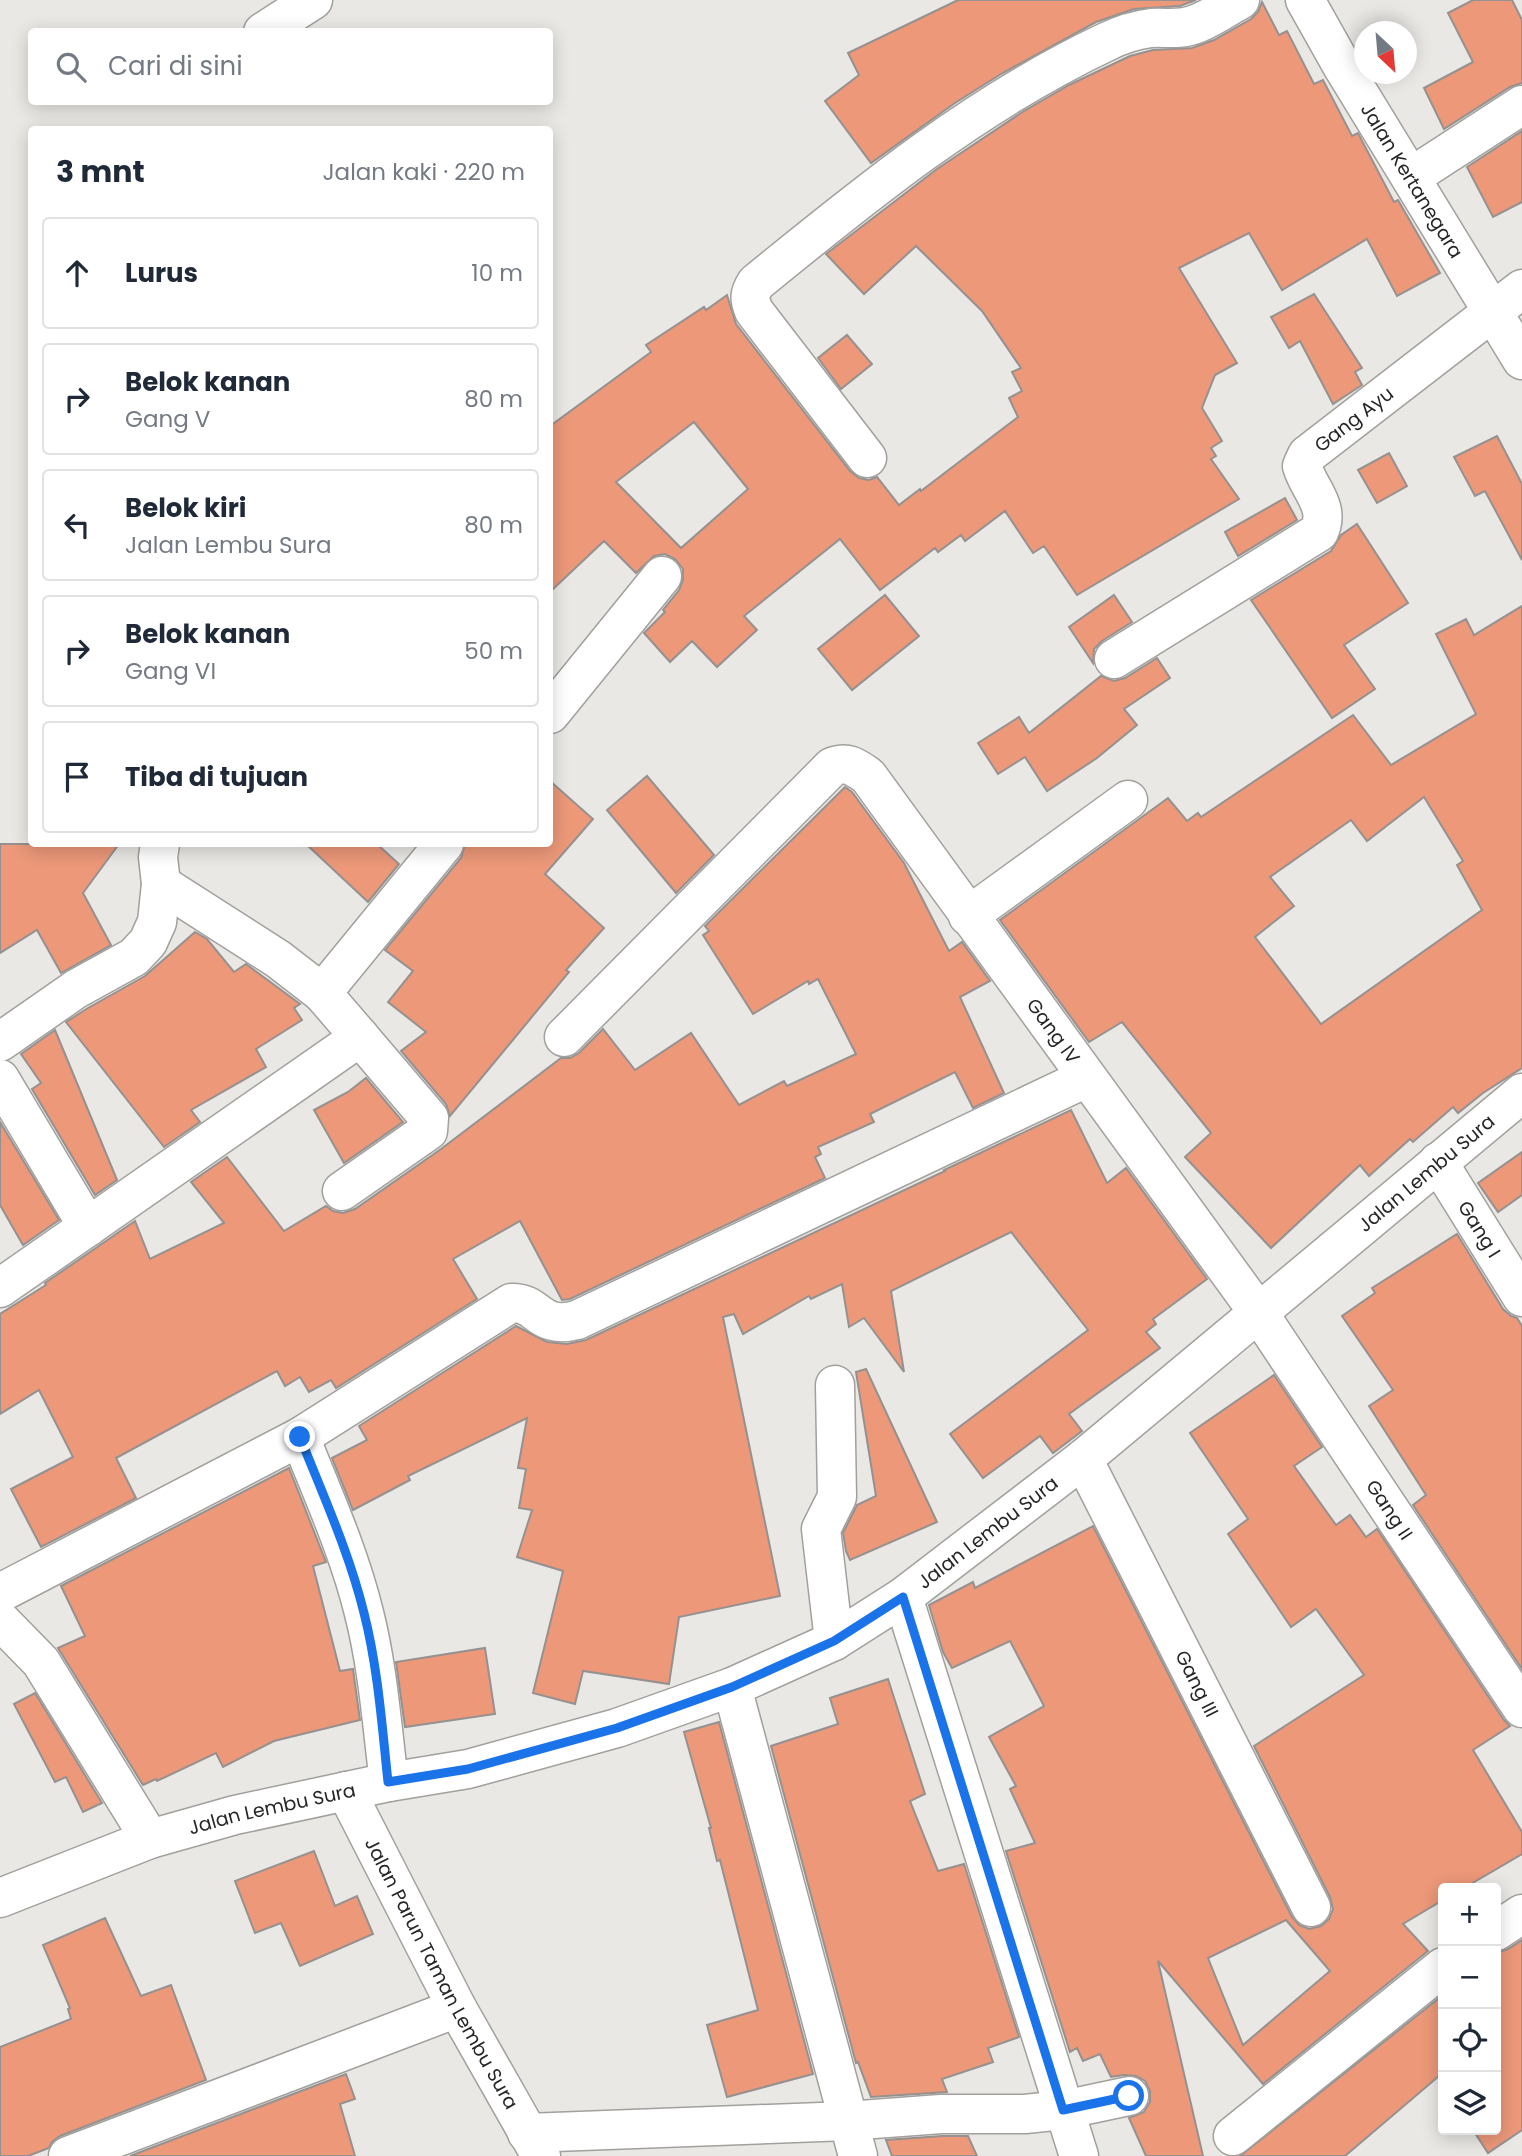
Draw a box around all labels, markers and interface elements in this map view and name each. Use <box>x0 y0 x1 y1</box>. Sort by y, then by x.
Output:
north arrow <box>1354 21 1417 84</box>
search box <box>28 28 553 105</box>
icon: search <box>52 48 90 86</box>
text: Cari di sini <box>108 48 243 84</box>
street label: Jalan Kertanegara <box>1354 98 1470 263</box>
text: 3 mnt <box>56 150 145 193</box>
text: Jalan kaki · 220 m <box>322 156 525 188</box>
icon: ahead <box>58 254 96 292</box>
text: Lurus <box>125 255 198 291</box>
text: 10 m <box>471 257 523 289</box>
text: Belok kanan <box>125 364 290 400</box>
icon: right <box>58 380 96 418</box>
street label: Gang Ayu <box>1308 380 1399 458</box>
text: 80 m <box>464 383 523 415</box>
text: Gang V <box>125 403 210 435</box>
text: Belok kiri <box>125 490 247 526</box>
icon: left <box>58 506 96 544</box>
text: 80 m <box>464 509 523 541</box>
text: Jalan Lembu Sura <box>125 529 331 561</box>
text: Belok kanan <box>125 616 290 652</box>
icon: right <box>58 632 96 670</box>
text: 50 m <box>464 635 523 667</box>
text: Gang VI <box>125 655 216 687</box>
icon: arrive <box>58 758 96 796</box>
text: Tiba di tujuan <box>125 759 308 795</box>
street label: Gang IV <box>1020 993 1087 1069</box>
street label: Jalan Lembu Sura <box>1352 1108 1500 1238</box>
street label: Gang I <box>1452 1195 1508 1263</box>
route end <box>284 1421 315 1452</box>
street label: Jalan Lembu Sura <box>912 1470 1064 1595</box>
street label: Gang II <box>1360 1474 1420 1545</box>
street label: Gang III <box>1169 1645 1226 1722</box>
street label: Jalan Lembu Sura <box>185 1776 358 1841</box>
street label: Jalan Parun Taman Lembu Sura <box>359 1833 525 2114</box>
map controls <box>1438 1883 1501 2135</box>
button: + <box>1438 1883 1501 1946</box>
button: − <box>1438 1946 1501 2009</box>
button: locate <box>1438 2009 1501 2072</box>
button: layers <box>1438 2072 1501 2135</box>
route start <box>1113 2080 1144 2111</box>

